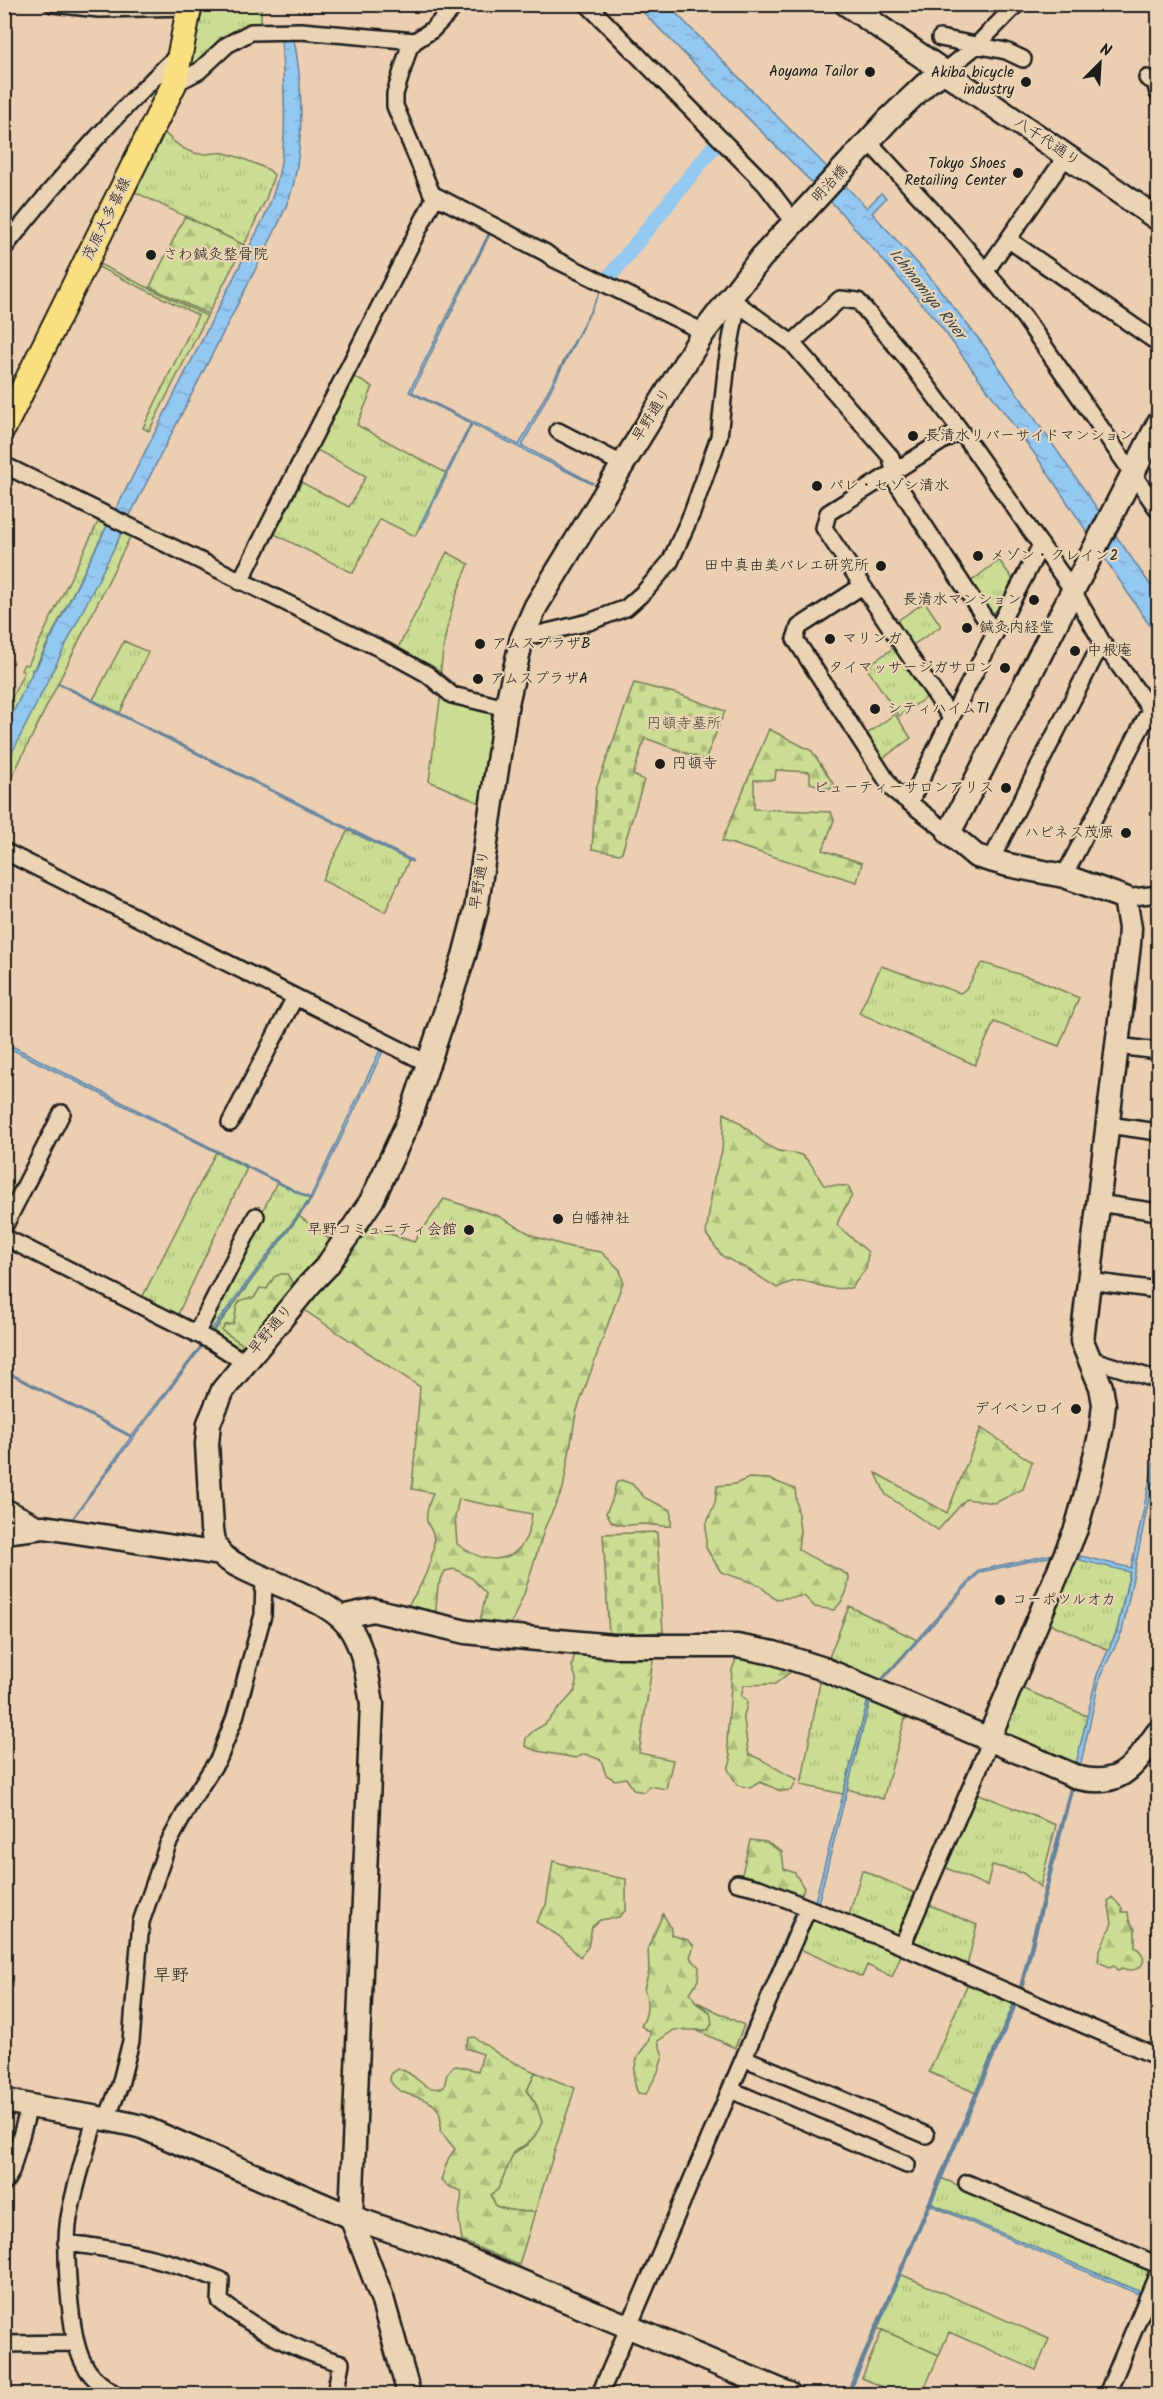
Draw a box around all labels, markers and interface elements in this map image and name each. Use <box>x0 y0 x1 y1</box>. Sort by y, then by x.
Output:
north arrow <box>1070 33 1130 93</box>
text: N <box>1096 37 1115 64</box>
place label: Aoyama Tailor <box>769 60 859 84</box>
place label: Akiba bicycle industry <box>931 61 1015 102</box>
marker: Aoyama Tailor <box>863 65 877 79</box>
marker: Akiba bicycle industry <box>1019 75 1033 89</box>
street label: 八千代通り <box>1009 111 1085 173</box>
place label: Tokyo Shoes Retailing Center <box>904 152 1007 193</box>
street label: 明治橋 <box>806 159 854 209</box>
marker: Tokyo Shoes Retailing Center <box>1011 166 1025 180</box>
street label: 茂原大多喜線 <box>76 173 138 265</box>
place label: さわ鍼灸整骨院 <box>163 243 268 267</box>
water label: Ichinomiya River <box>882 243 974 348</box>
marker: さわ鍼灸整骨院 <box>144 248 158 262</box>
street label: 早野通り <box>626 383 678 447</box>
place label: 長清水リバーサイドマンション <box>925 424 1134 448</box>
marker: 長清水リバーサイドマンション <box>906 429 920 443</box>
place label: パレ・セゾン清水 <box>829 474 949 498</box>
marker: パレ・セゾン清水 <box>810 479 824 493</box>
place label: メゾン・クレイン2 <box>990 544 1118 568</box>
marker: メゾン・クレイン2 <box>971 549 985 563</box>
place label: 田中真由美バレエ研究所 <box>704 554 869 578</box>
marker: 田中真由美バレエ研究所 <box>874 559 888 573</box>
place label: 長清水マンション <box>903 588 1022 612</box>
marker: 長清水マンション <box>1027 593 1041 607</box>
place label: 鍼灸内経堂 <box>979 616 1054 640</box>
marker: 鍼灸内経堂 <box>960 621 974 635</box>
place label: マリンガ <box>842 627 902 651</box>
place label: アムスプラザB <box>492 632 591 656</box>
marker: マリンガ <box>823 632 837 646</box>
marker: アムスプラザB <box>473 637 487 651</box>
place label: 中根庵 <box>1087 639 1132 663</box>
marker: 中根庵 <box>1068 644 1082 658</box>
place label: タイマッサージガサロン <box>828 656 993 680</box>
marker: タイマッサージガサロン <box>998 661 1012 675</box>
place label: アムスプラザA <box>490 667 588 691</box>
marker: アムスプラザA <box>471 672 485 686</box>
place label: シティハイムT1 <box>887 697 989 721</box>
marker: シティハイムT1 <box>868 702 882 716</box>
park label: 円頓寺墓所 <box>646 712 722 736</box>
place label: 円頓寺 <box>672 752 717 776</box>
marker: 円頓寺 <box>653 757 667 771</box>
place label: ビューティーサロンアリス <box>813 776 994 800</box>
marker: ビューティーサロンアリス <box>999 781 1013 795</box>
place label: ハピネス茂原 <box>1024 821 1114 845</box>
marker: ハピネス茂原 <box>1119 826 1133 840</box>
street label: 早野通り <box>463 848 497 912</box>
place label: 白幡神社 <box>570 1207 630 1231</box>
marker: 白幡神社 <box>551 1212 565 1226</box>
place label: 早野コミュニティ会館 <box>307 1218 457 1242</box>
marker: 早野コミュニティ会館 <box>462 1223 476 1237</box>
street label: 早野通り <box>243 1299 299 1361</box>
place label: デイベンロイ <box>975 1397 1064 1421</box>
marker: デイベンロイ <box>1069 1402 1083 1416</box>
place label: コーポツルオカ <box>1012 1588 1116 1612</box>
marker: コーポツルオカ <box>993 1593 1007 1607</box>
district label: 早野 <box>153 1962 189 1991</box>

